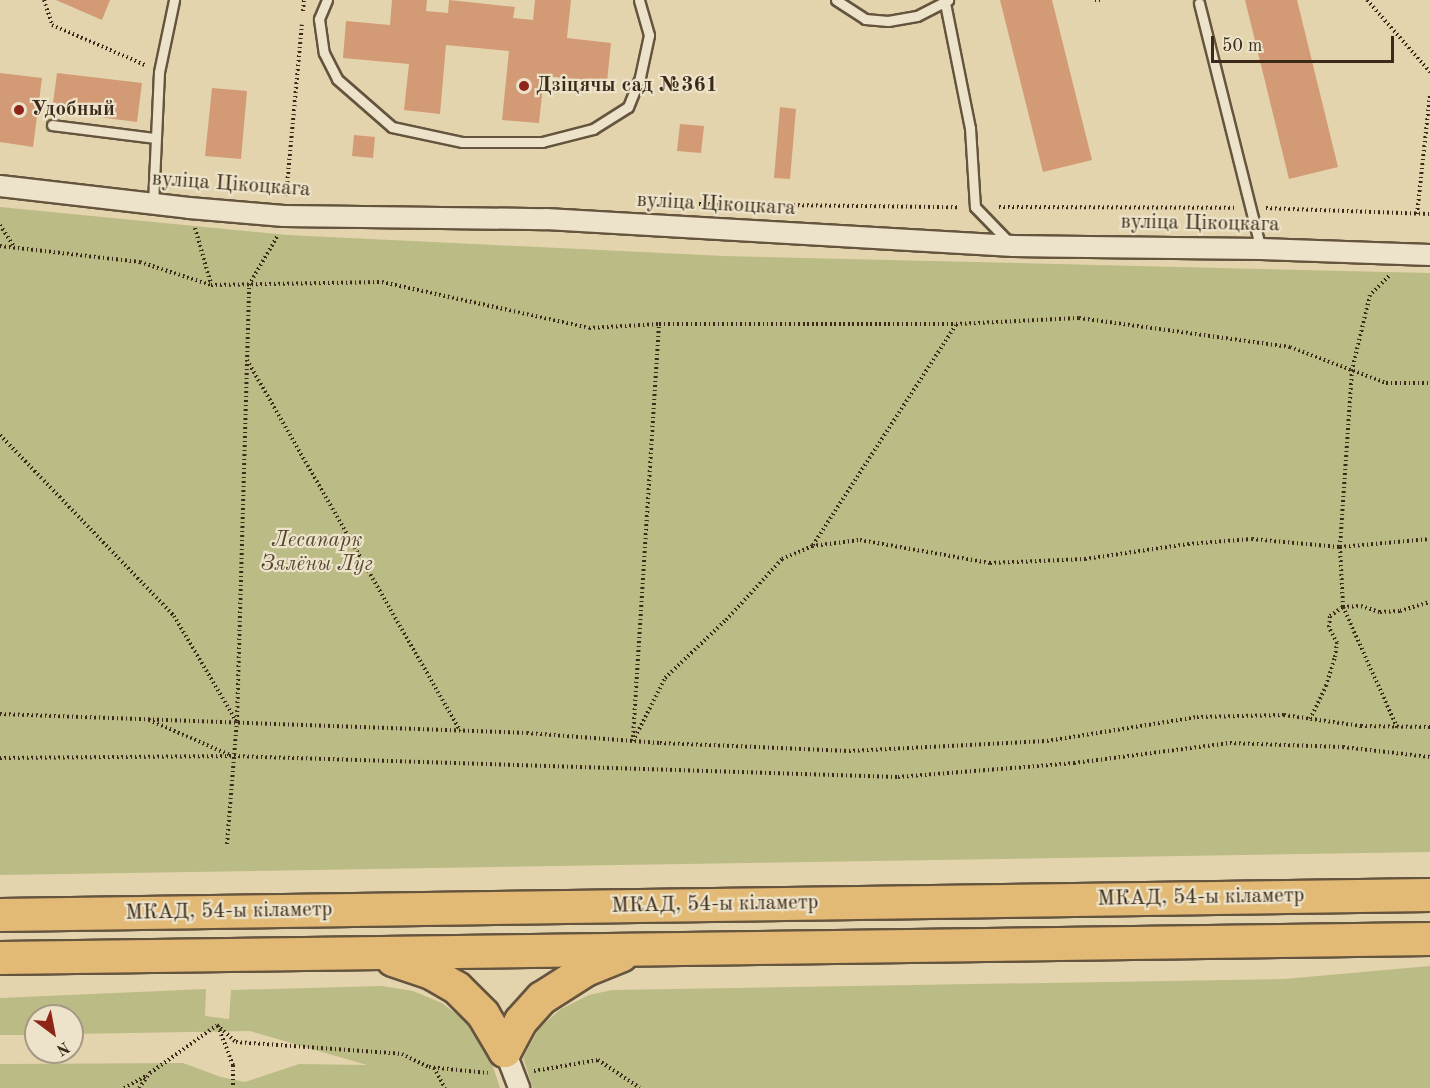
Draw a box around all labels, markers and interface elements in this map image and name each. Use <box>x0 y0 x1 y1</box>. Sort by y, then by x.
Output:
scale bar <box>1214 24 1397 62</box>
text: 50 m <box>1222 37 1262 55</box>
place label: Дзіцячы сад №361 <box>536 73 718 99</box>
marker: Дзіцячы сад №361 <box>517 79 531 93</box>
place label: Удобный <box>31 97 115 123</box>
marker: Удобный <box>12 103 26 117</box>
street label: вуліца Цікоцкага <box>151 167 311 203</box>
street label: вуліца Цікоцкага <box>636 188 796 222</box>
street label: вуліца Цікоцкага <box>1120 210 1280 238</box>
park label: Лесапарк Зялёны Луг <box>261 528 373 578</box>
street label: МКАД, 54-ы кіламетр <box>1097 884 1305 912</box>
street label: МКАД, 54-ы кіламетр <box>611 891 819 919</box>
street label: МКАД, 54-ы кіламетр <box>125 898 333 926</box>
north arrow <box>24 1004 84 1064</box>
text: N <box>53 1038 72 1058</box>

